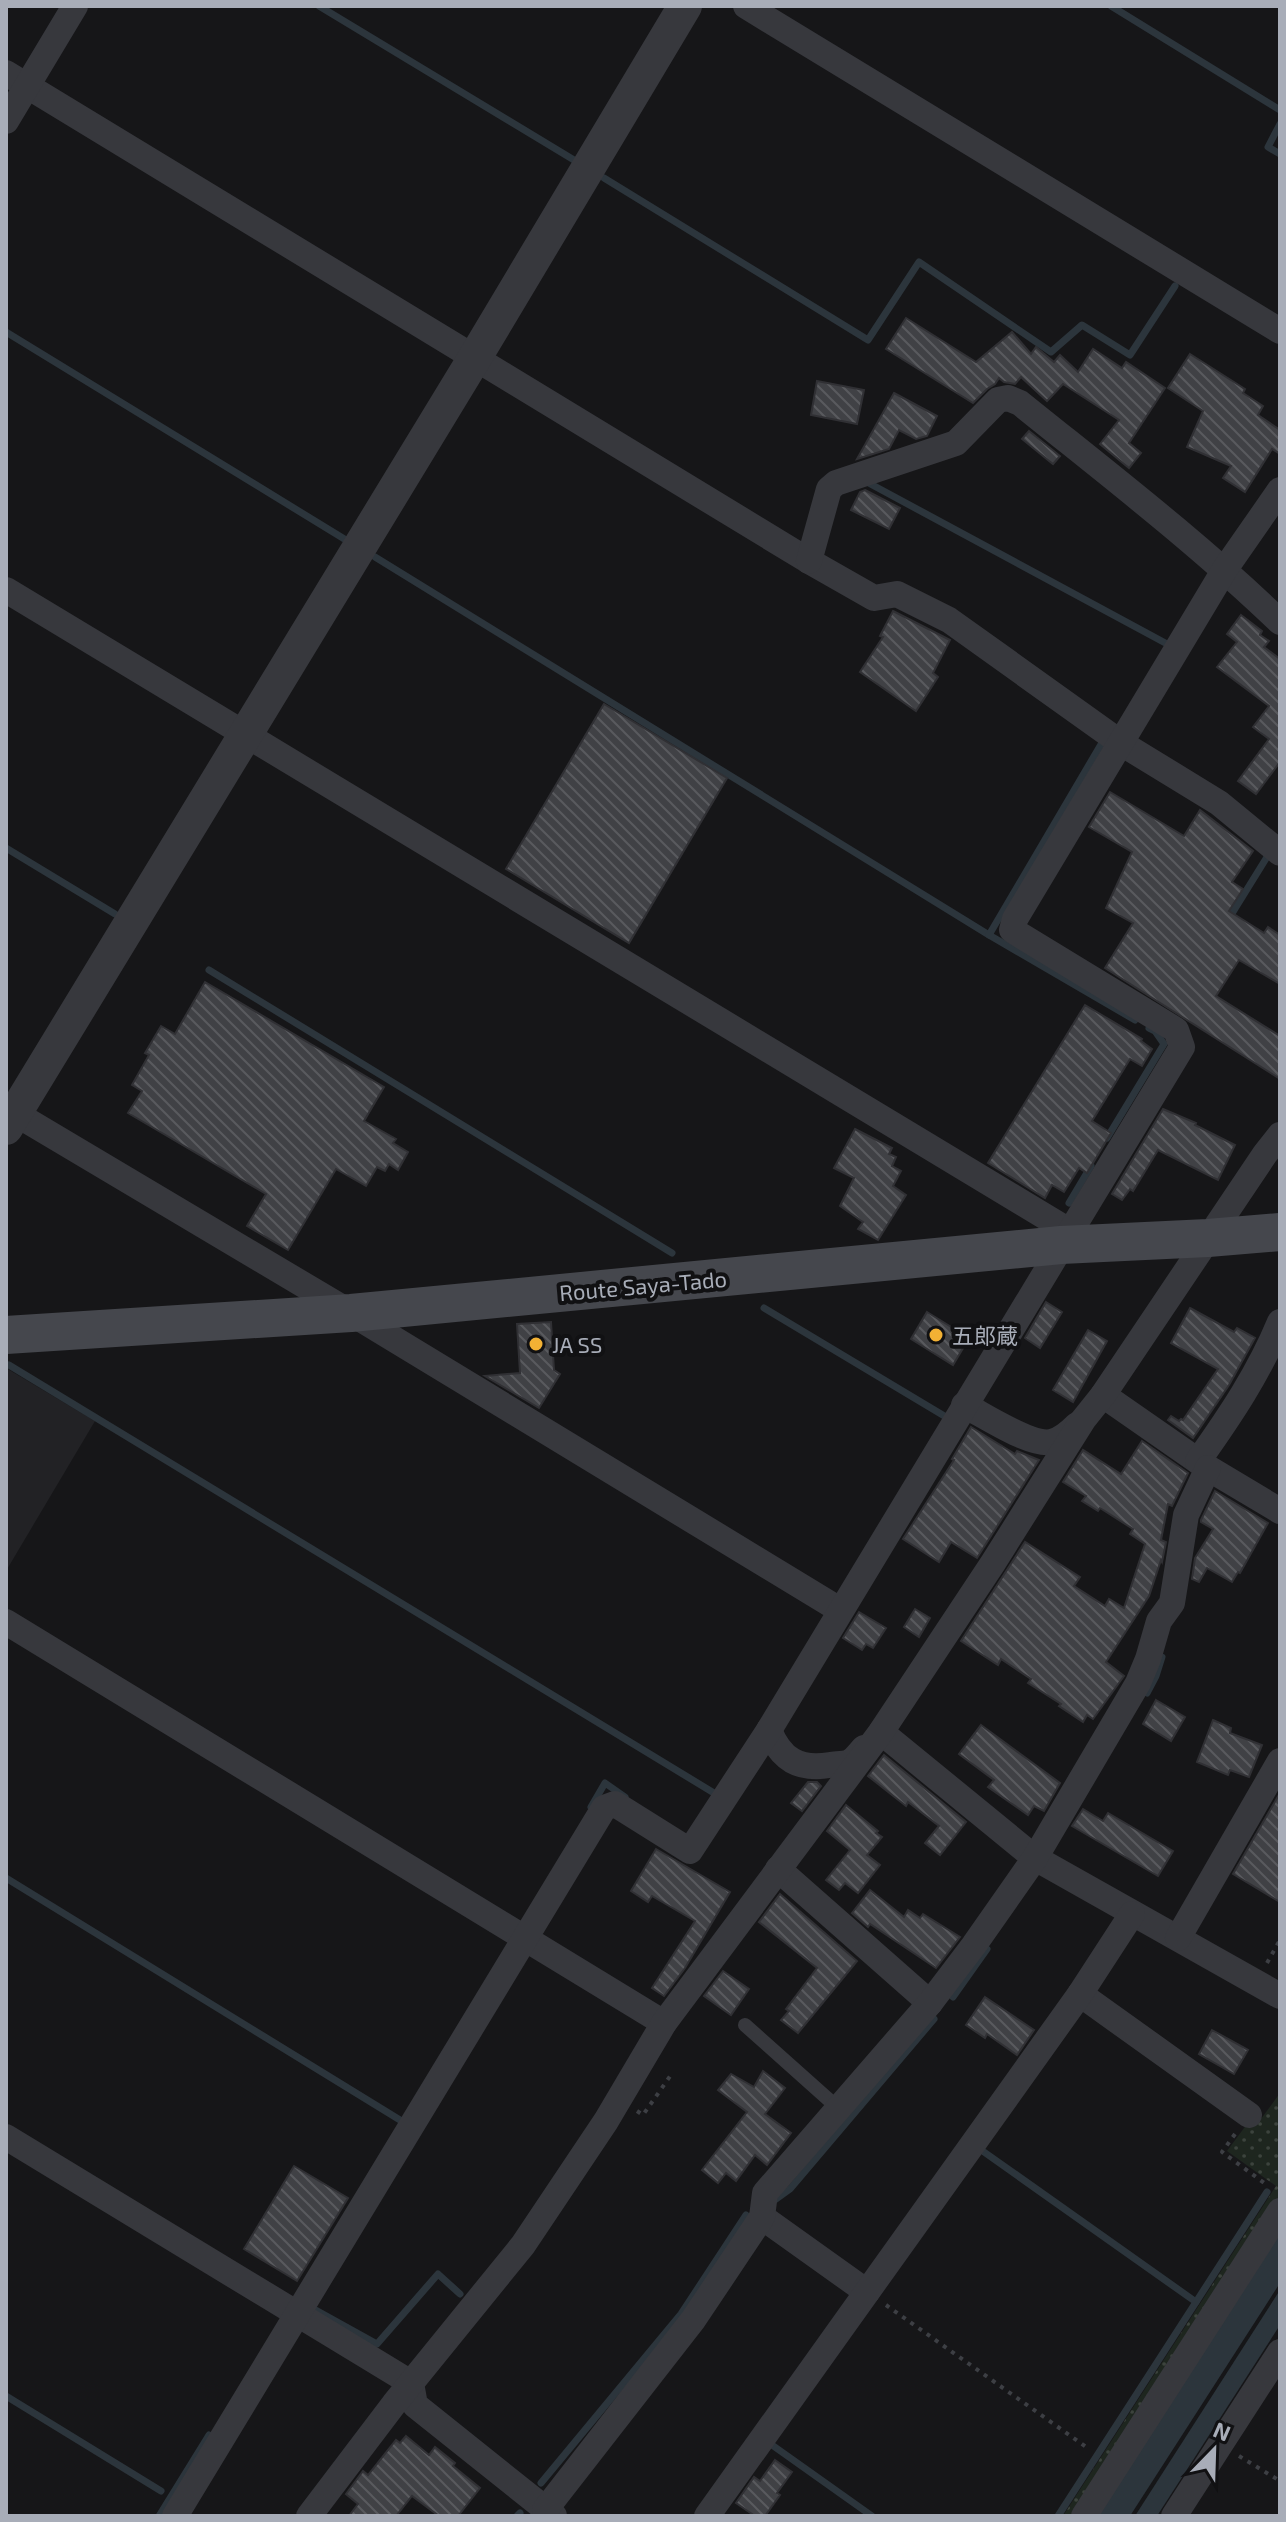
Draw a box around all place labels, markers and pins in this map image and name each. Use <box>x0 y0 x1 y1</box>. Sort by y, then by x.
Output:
place label: 五郎蔵 <box>952 1322 1018 1348</box>
marker: 五郎蔵 <box>927 1326 945 1344</box>
place label: JA SS <box>552 1331 602 1357</box>
marker: JA SS <box>527 1335 545 1353</box>

